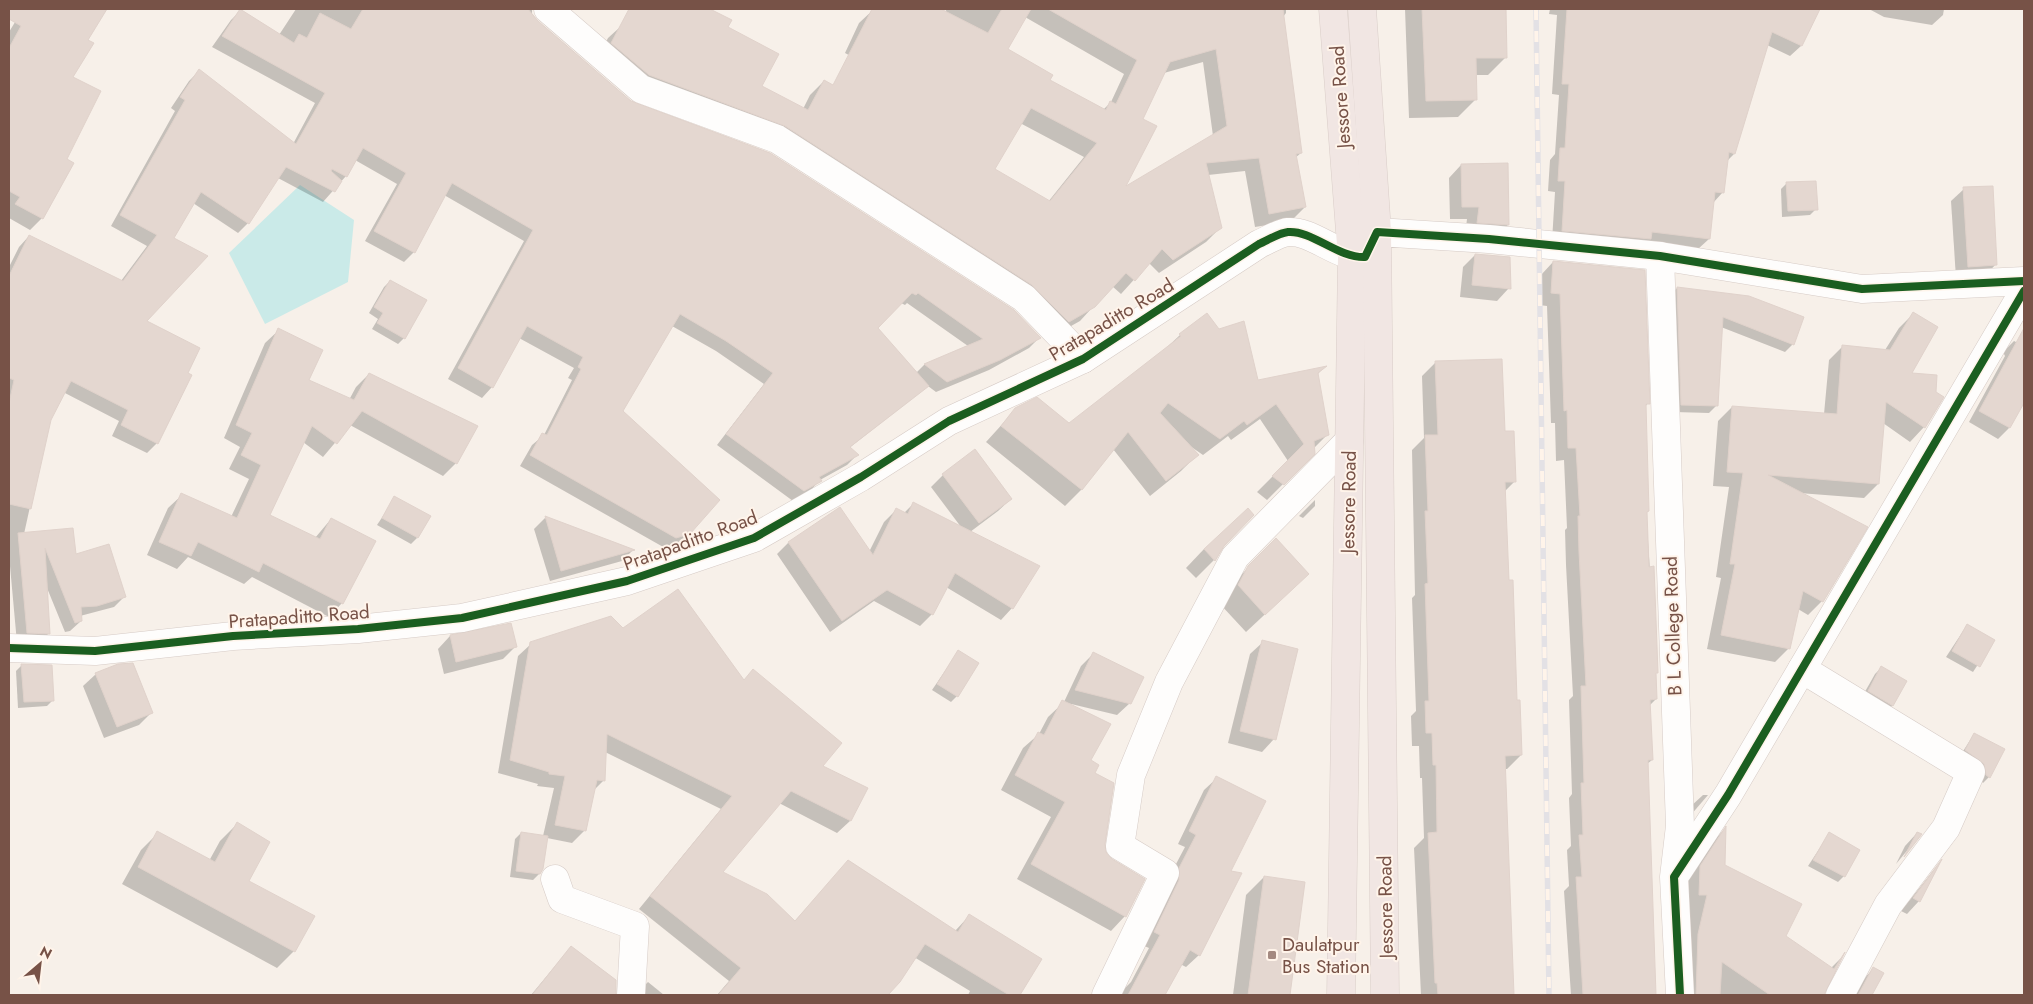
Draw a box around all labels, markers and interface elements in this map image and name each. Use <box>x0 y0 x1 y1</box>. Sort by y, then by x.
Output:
street label: Jessore Road <box>1323 45 1358 152</box>
street label: Pratapaditto Road <box>1044 271 1179 367</box>
street label: Jessore Road <box>1334 450 1363 557</box>
street label: Pratapaditto Road <box>619 504 761 577</box>
street label: B L College Road <box>1657 556 1688 696</box>
street label: Pratapaditto Road <box>228 598 370 635</box>
street label: Jessore Road <box>1371 855 1400 962</box>
place label: Daulatpur Bus Station <box>1282 931 1370 980</box>
north arrow <box>15 939 65 989</box>
text: N <box>36 941 56 964</box>
marker: Daulatpur Bus Station <box>1266 949 1278 961</box>

